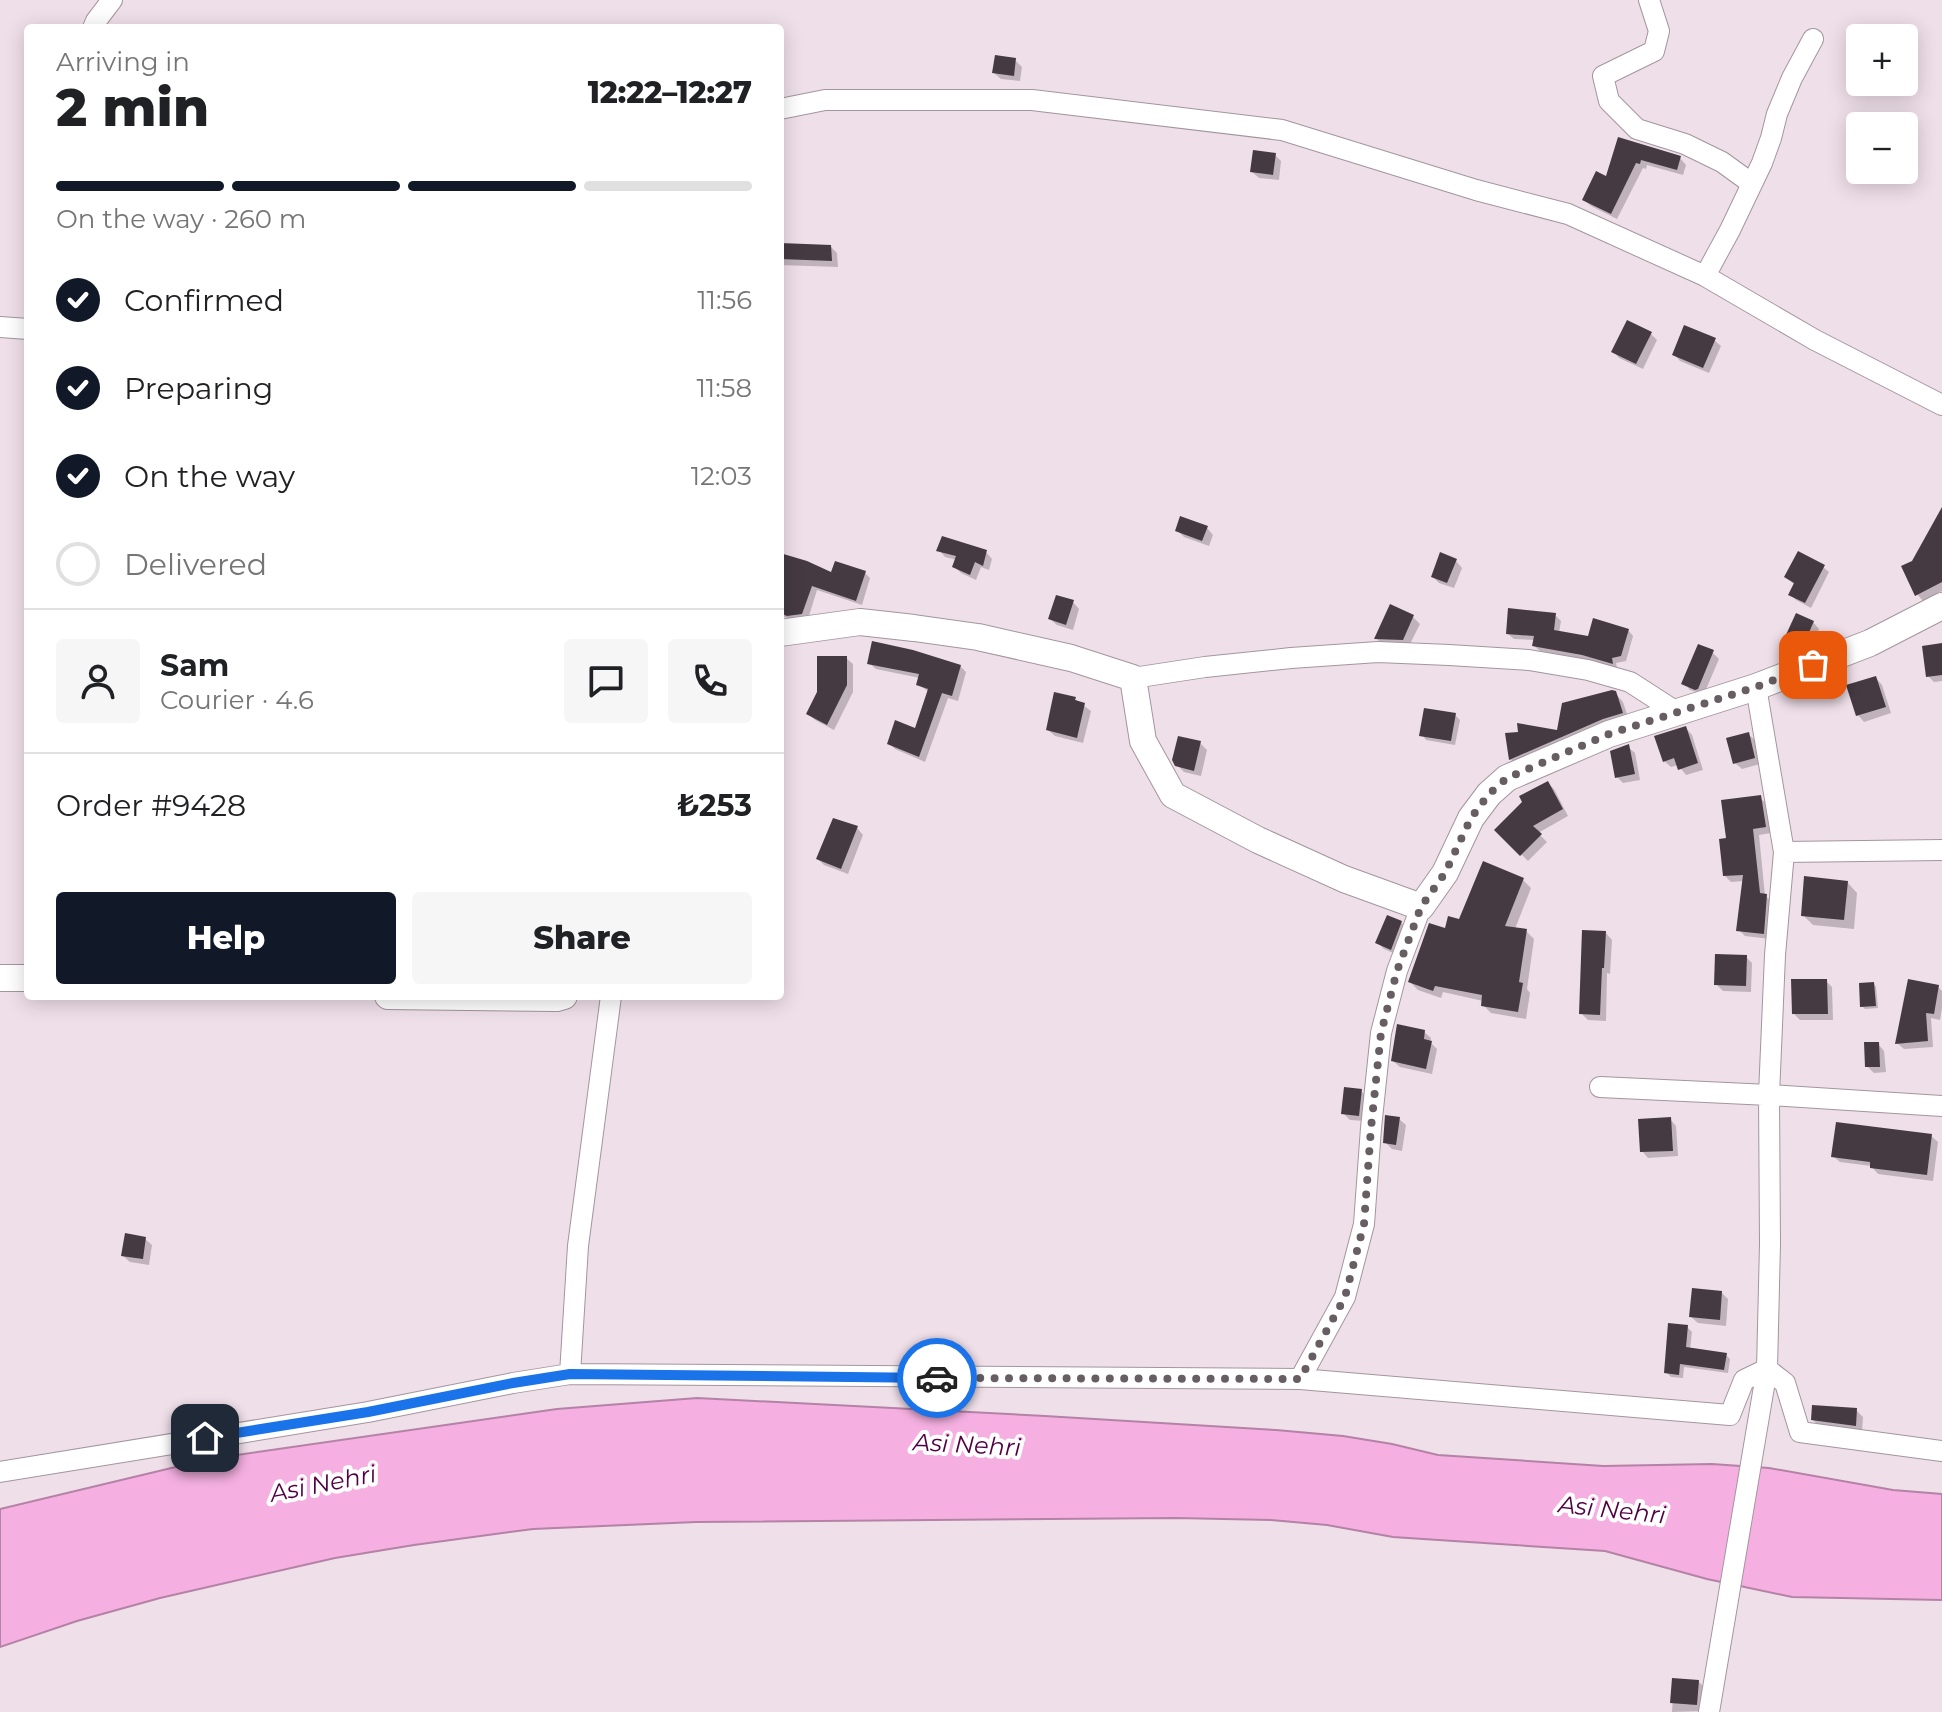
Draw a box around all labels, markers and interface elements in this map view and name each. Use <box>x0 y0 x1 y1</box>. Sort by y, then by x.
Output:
map controls <box>1846 24 1918 184</box>
button: + <box>1846 24 1918 96</box>
text: Arriving in <box>56 46 190 78</box>
text: 12:22–12:27 <box>588 74 752 111</box>
text: 2 min <box>56 76 209 139</box>
button: − <box>1846 112 1918 184</box>
text: On the way · 260 m <box>56 203 306 235</box>
icon: check <box>56 278 100 322</box>
text: Confirmed <box>124 282 284 319</box>
text: 11:56 <box>697 284 752 316</box>
icon: check <box>56 366 100 410</box>
text: Preparing <box>124 370 273 407</box>
text: 11:58 <box>696 372 752 404</box>
icon: check <box>56 454 100 498</box>
text: On the way <box>124 458 295 495</box>
text: 12:03 <box>691 460 752 492</box>
text: Delivered <box>124 546 267 583</box>
pin <box>1779 631 1847 699</box>
button: person <box>56 639 140 723</box>
button: chat <box>564 639 648 723</box>
button: phone <box>668 639 752 723</box>
icon: bag <box>1791 643 1835 687</box>
text: Sam <box>160 647 229 684</box>
text: Courier · 4.6 <box>160 684 314 716</box>
text: Order #9428 <box>56 787 246 824</box>
text: ₺253 <box>677 787 752 824</box>
button: Help <box>56 892 396 984</box>
button: Share <box>412 892 752 984</box>
courier <box>897 1338 977 1418</box>
icon: car <box>915 1356 959 1400</box>
pin <box>171 1404 239 1472</box>
icon: home <box>183 1416 227 1460</box>
water label: Asi Nehri <box>911 1427 1022 1462</box>
water label: Asi Nehri <box>265 1459 379 1508</box>
water label: Asi Nehri <box>1555 1489 1668 1530</box>

